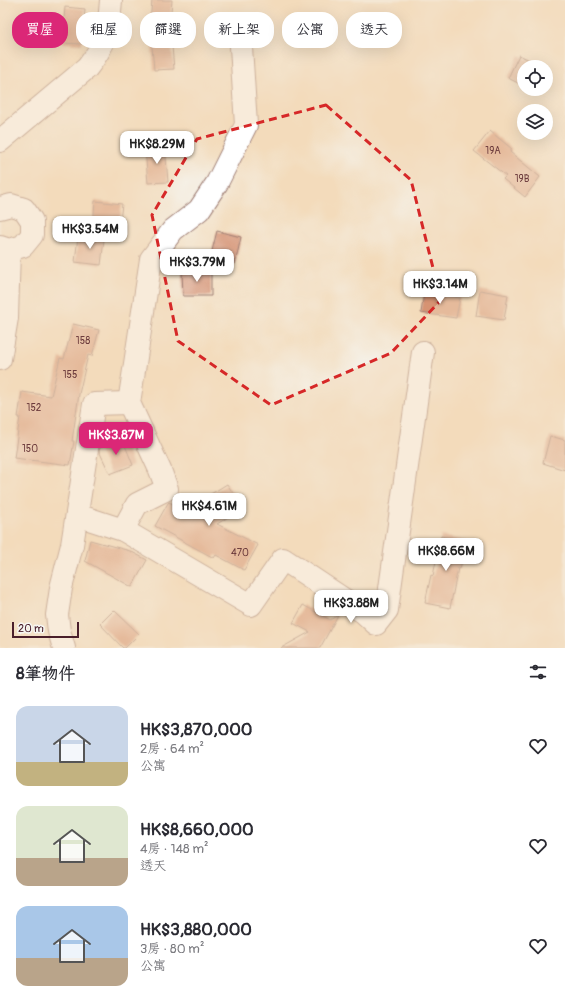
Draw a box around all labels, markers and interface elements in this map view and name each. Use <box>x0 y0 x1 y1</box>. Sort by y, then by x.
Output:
chip: 買屋 <box>12 12 68 48</box>
chip: 租屋 <box>76 12 132 48</box>
chip: 篩選 <box>140 12 196 48</box>
chip: 新上架 <box>204 12 274 48</box>
chip: 公寓 <box>282 12 338 48</box>
chip: 透天 <box>346 12 402 48</box>
map controls <box>517 60 553 140</box>
button: locate <box>517 60 553 96</box>
button: layers <box>517 104 553 140</box>
pin: HK$8.29M <box>116 131 198 165</box>
text: HK$8.29M <box>129 136 185 152</box>
house number: 19A <box>485 145 501 157</box>
house number: 19B <box>515 173 530 185</box>
pin: HK$3.54M <box>49 216 131 250</box>
text: HK$3.54M <box>61 221 119 237</box>
pin: HK$3.79M <box>156 249 238 283</box>
text: HK$3.79M <box>169 254 225 270</box>
pin: HK$3.14M <box>399 271 481 305</box>
text: HK$3.14M <box>412 276 468 292</box>
house number: 158 <box>76 335 90 347</box>
house number: 155 <box>63 369 77 381</box>
house number: 152 <box>27 402 42 414</box>
pin: HK$3.87M <box>75 422 157 456</box>
text: HK$3.87M <box>88 427 144 443</box>
house number: 150 <box>22 443 38 455</box>
pin: HK$4.61M <box>168 493 250 527</box>
text: HK$4.61M <box>181 498 237 514</box>
pin: HK$8.66M <box>405 538 487 572</box>
text: HK$8.66M <box>417 543 475 559</box>
house number: 470 <box>231 547 249 559</box>
pin: HK$3.88M <box>310 590 392 624</box>
text: HK$3.88M <box>323 595 379 611</box>
scale bar <box>12 620 79 639</box>
text: 20 m <box>18 622 44 635</box>
icon: filters <box>527 661 549 683</box>
text: 8筆物件 <box>16 663 76 684</box>
text: HK$3,870,000 <box>140 719 252 740</box>
icon: home <box>48 722 96 770</box>
icon: heart <box>527 735 549 757</box>
text: 2房 · 64 m² <box>140 741 204 757</box>
text: 公寓 <box>140 758 166 774</box>
text: HK$8,660,000 <box>140 819 254 840</box>
icon: home <box>48 822 96 870</box>
icon: heart <box>527 835 549 857</box>
text: 4房 · 148 m² <box>140 841 208 857</box>
text: 透天 <box>140 858 166 874</box>
text: HK$3,880,000 <box>140 919 252 940</box>
icon: home <box>48 922 96 970</box>
icon: heart <box>527 935 549 957</box>
text: 3房 · 80 m² <box>140 941 204 957</box>
text: 公寓 <box>140 958 166 974</box>

